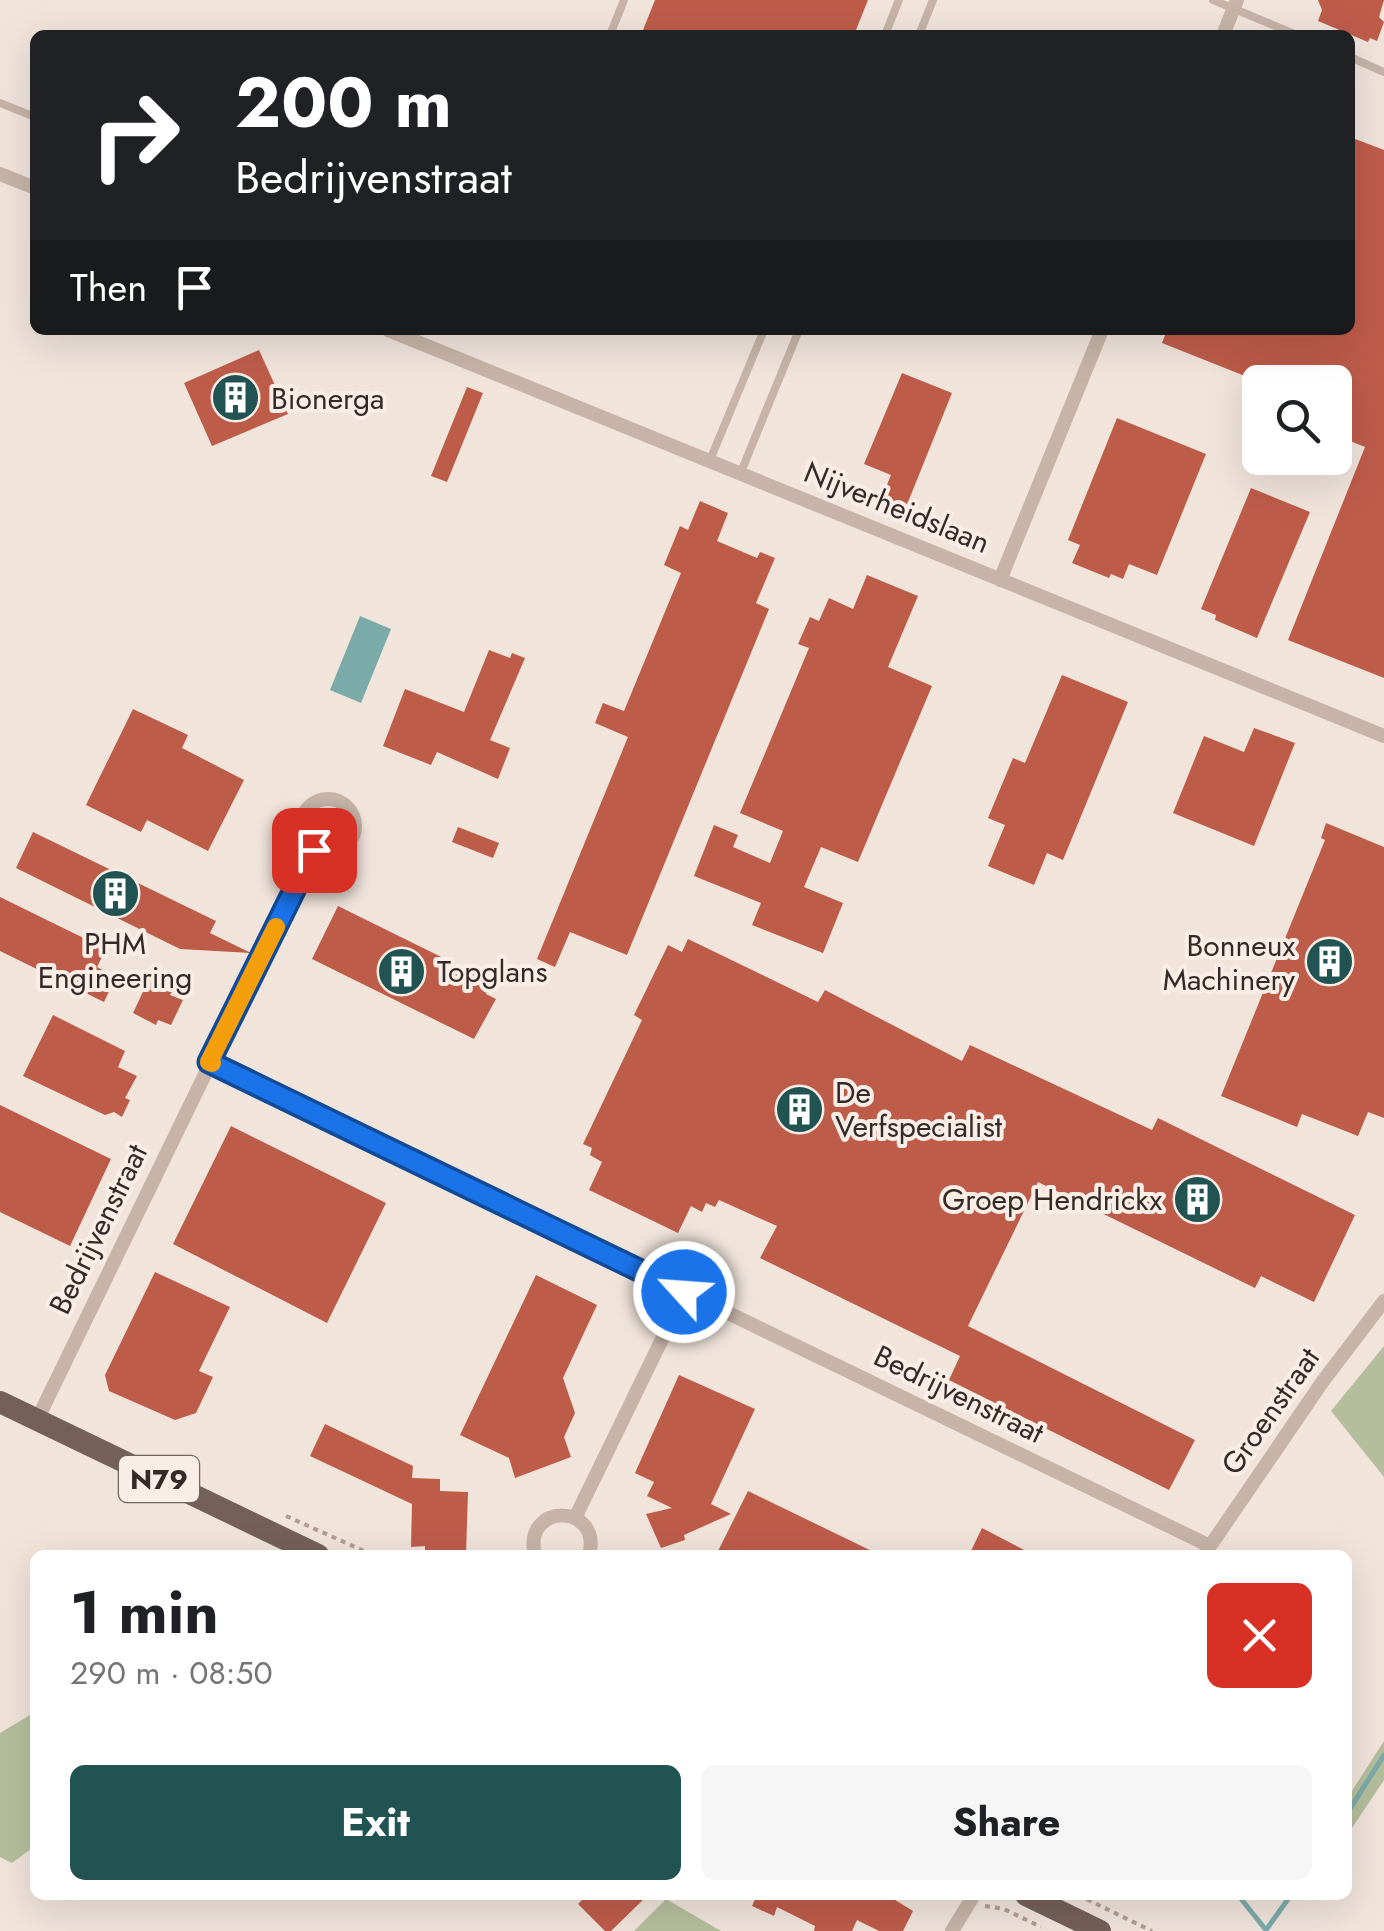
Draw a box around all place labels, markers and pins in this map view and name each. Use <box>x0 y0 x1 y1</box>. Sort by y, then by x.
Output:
building icon: Bionerga <box>210 372 262 424</box>
place label: Bionerga <box>271 377 385 420</box>
pin <box>272 808 357 893</box>
building icon: PHM Engineering <box>89 868 141 920</box>
place label: PHM Engineering <box>38 922 192 999</box>
place label: Bonneux Machinery <box>1163 924 1296 1001</box>
building icon: Bonneux Machinery <box>1304 936 1356 988</box>
building icon: Topglans <box>376 945 428 997</box>
place label: Topglans <box>437 950 548 993</box>
place label: De Verfspecialist <box>835 1071 1003 1148</box>
building icon: De Verfspecialist <box>774 1083 826 1135</box>
building icon: Groep Hendrickx <box>1171 1173 1223 1225</box>
place label: Groep Hendrickx <box>942 1178 1162 1221</box>

